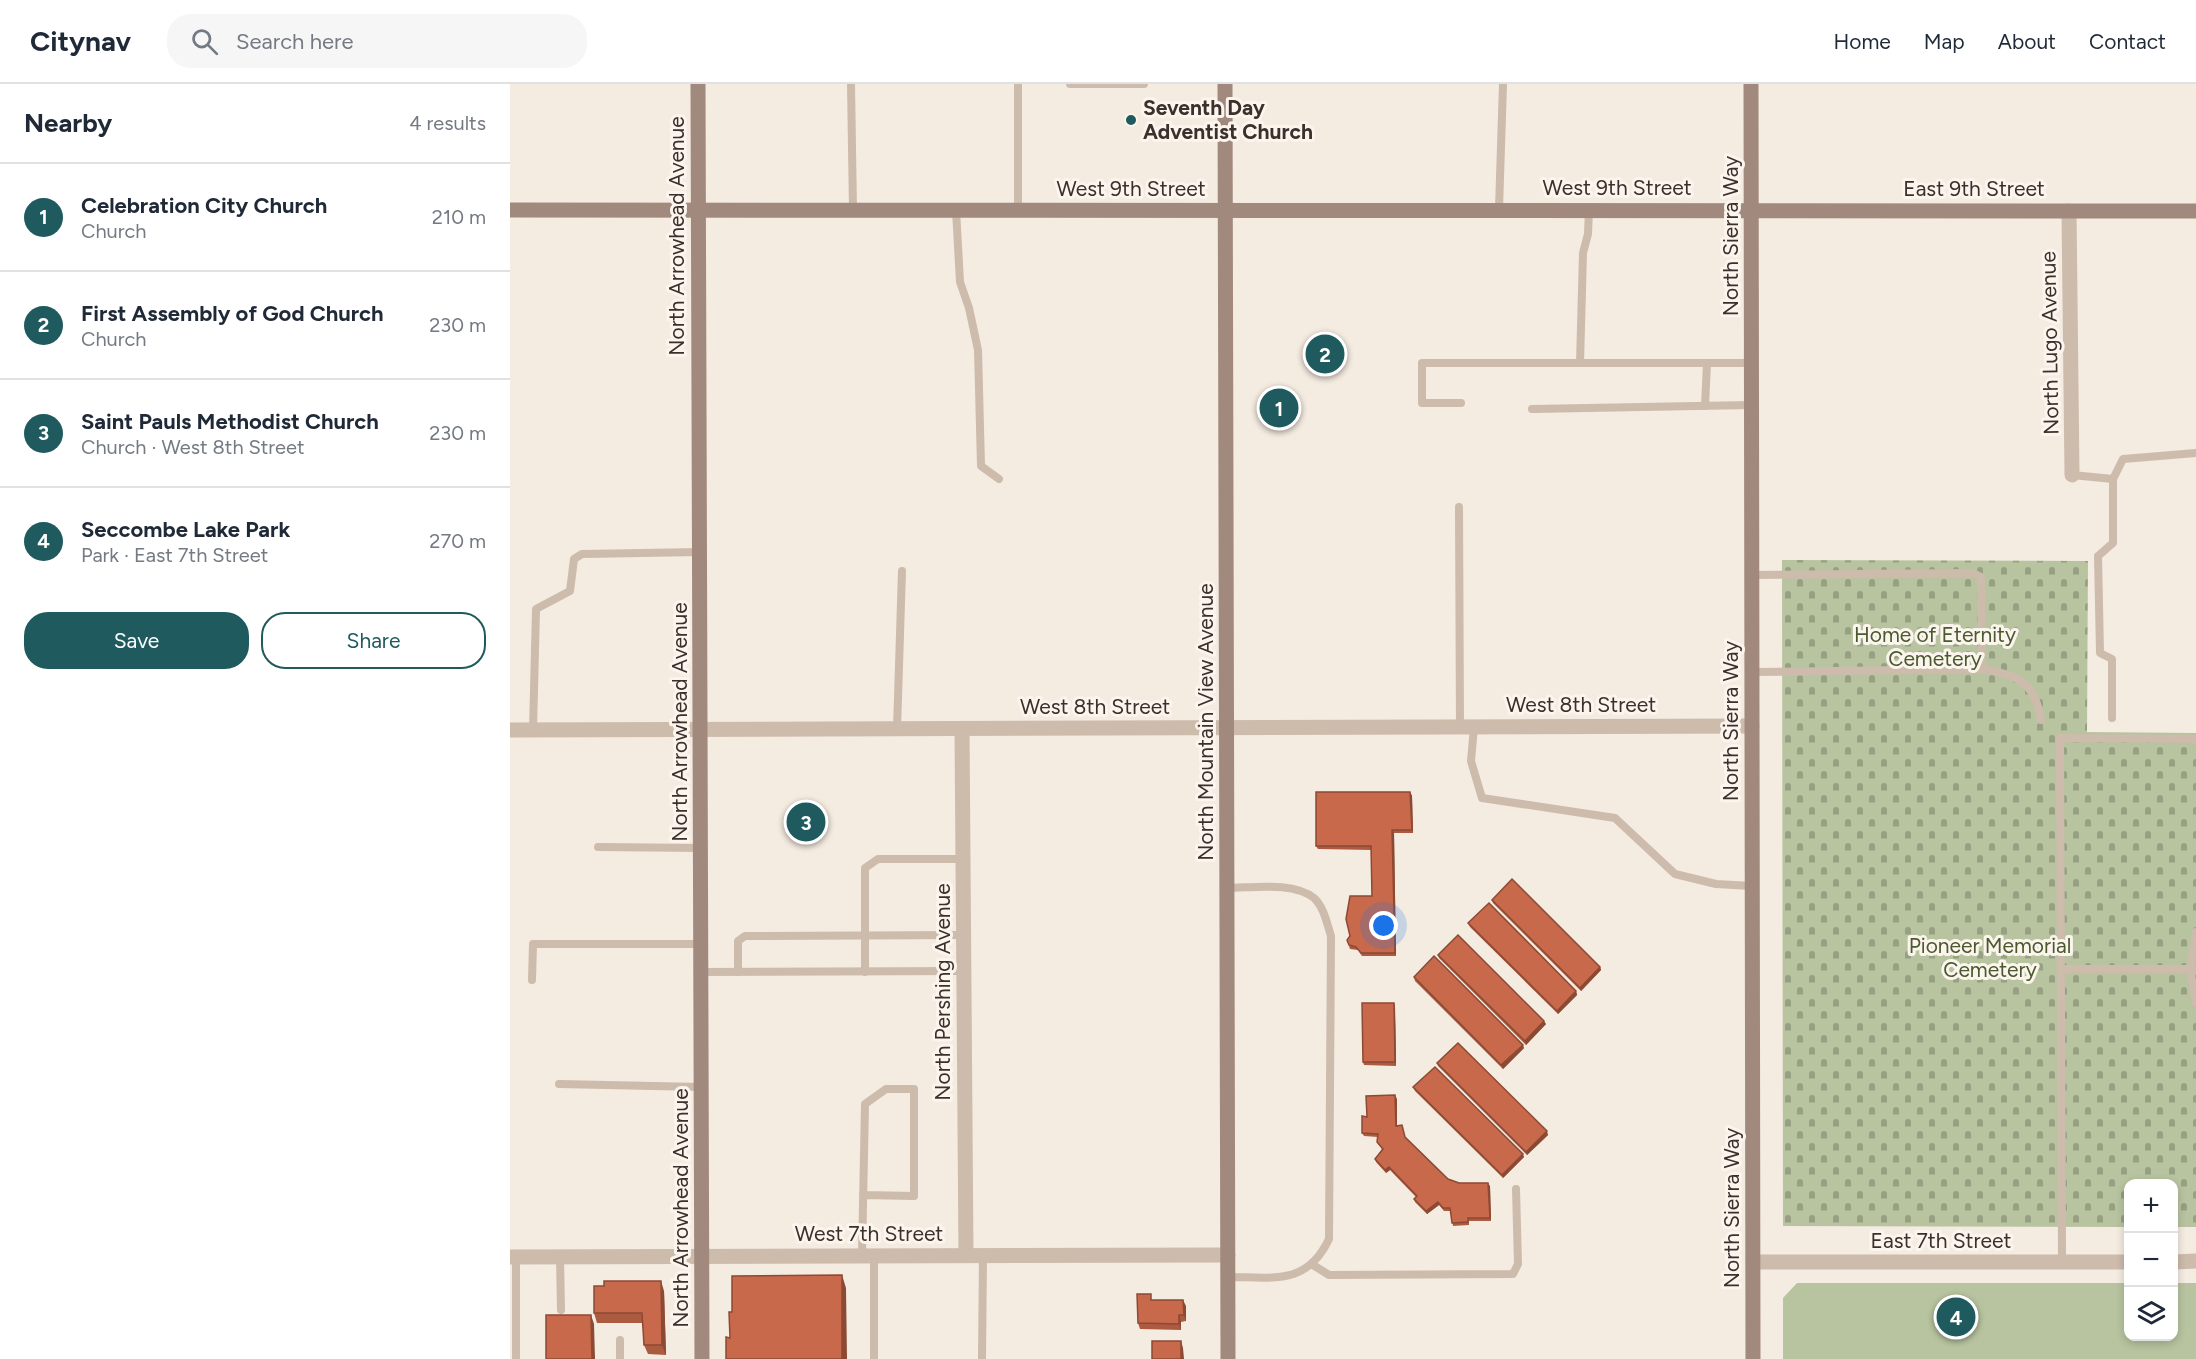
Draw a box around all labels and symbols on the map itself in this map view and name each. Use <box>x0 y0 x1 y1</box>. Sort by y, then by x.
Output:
place label: Seventh Day Adventist Church <box>1143 95 1313 144</box>
marker: Seventh Day Adventist Church <box>1124 113 1138 127</box>
street label: North Arrowhead Avenue <box>664 116 689 356</box>
street label: North Sierra Way <box>1718 156 1743 316</box>
street label: West 9th Street <box>1542 175 1692 200</box>
street label: West 9th Street <box>1056 176 1206 201</box>
street label: East 9th Street <box>1903 176 2045 201</box>
street label: North Lugo Avenue <box>2035 251 2064 435</box>
pin: 2 <box>1306 332 1344 376</box>
pin: 1 <box>1260 386 1298 430</box>
street label: North Mountain View Avenue <box>1193 583 1218 861</box>
street label: North Arrowhead Avenue <box>667 602 692 842</box>
park label: Home of Eternity Cemetery <box>1854 622 2016 671</box>
street label: North Sierra Way <box>1718 641 1743 801</box>
street label: West 8th Street <box>1506 692 1656 717</box>
street label: West 8th Street <box>1020 694 1170 719</box>
pin: 3 <box>786 800 826 844</box>
street label: North Pershing Avenue <box>930 883 955 1101</box>
your location <box>1369 911 1398 940</box>
park label: Pioneer Memorial Cemetery <box>1909 933 2071 982</box>
street label: North Arrowhead Avenue <box>668 1088 693 1328</box>
street label: North Sierra Way <box>1719 1128 1744 1288</box>
street label: West 7th Street <box>795 1221 943 1246</box>
street label: East 7th Street <box>1871 1228 2012 1253</box>
pin: 4 <box>1936 1294 1976 1340</box>

